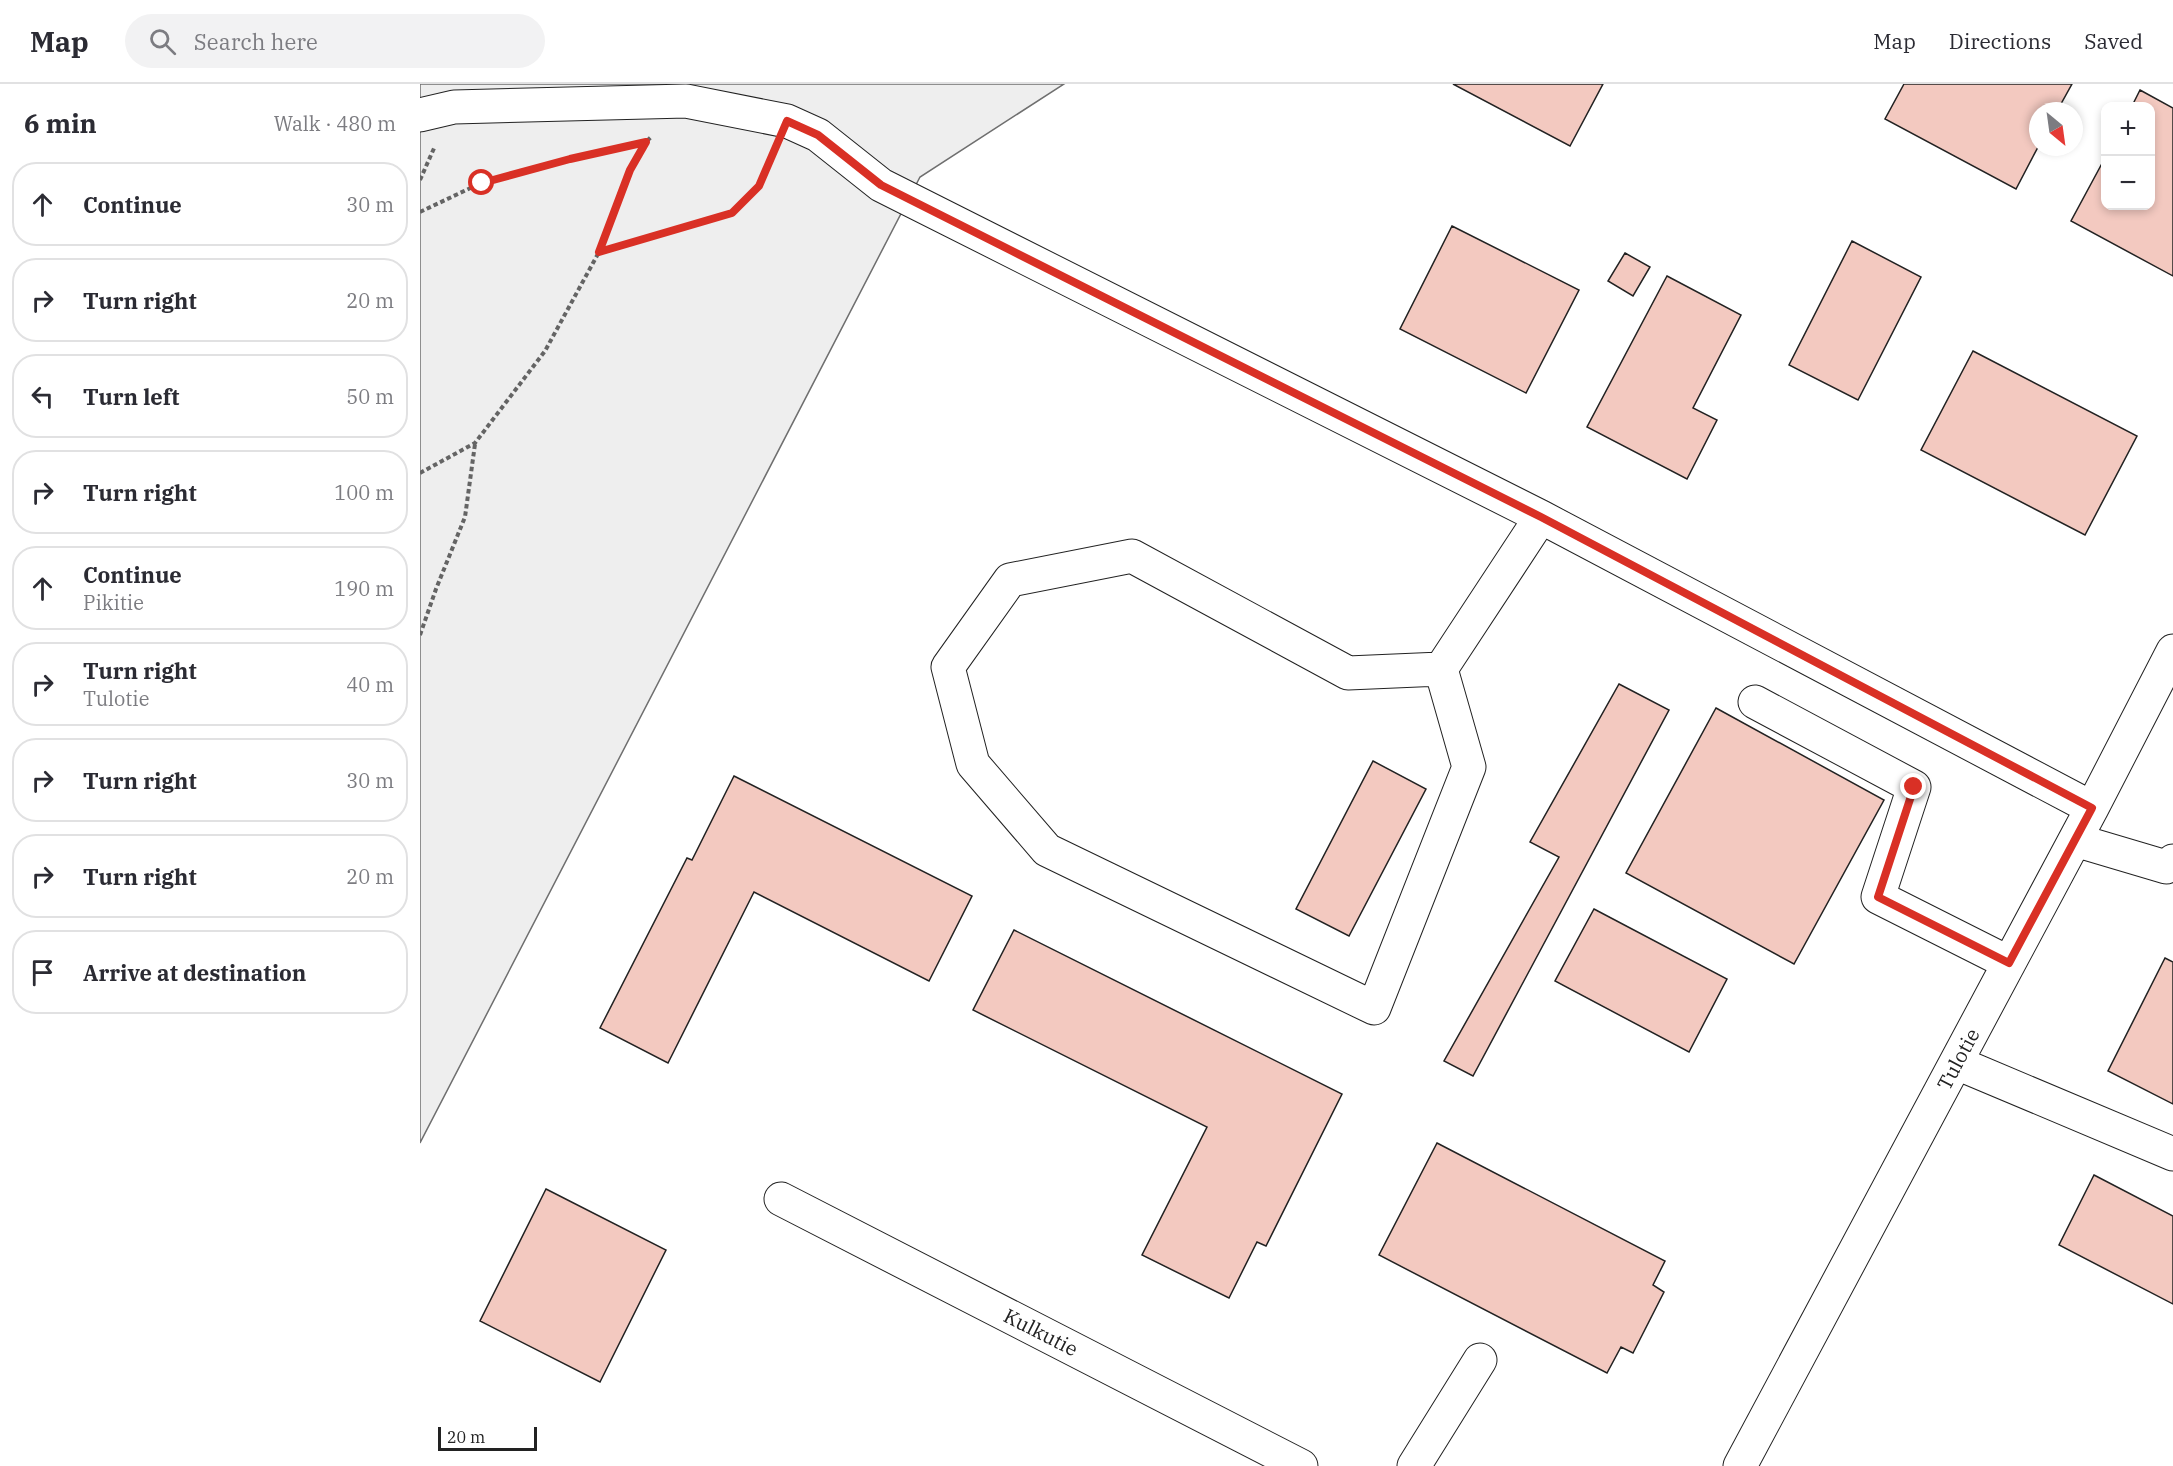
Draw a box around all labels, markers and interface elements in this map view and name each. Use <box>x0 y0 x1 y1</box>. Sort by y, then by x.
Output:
search box <box>125 14 545 68</box>
text: Map <box>30 23 89 60</box>
icon: search <box>146 25 179 58</box>
text: Search here <box>194 27 318 56</box>
text: Map <box>1873 27 1916 55</box>
text: Directions <box>1949 27 2051 55</box>
text: Saved <box>2084 27 2143 55</box>
north arrow <box>2029 102 2083 156</box>
map controls <box>2101 102 2155 210</box>
button: + <box>2101 102 2155 156</box>
text: 6 min <box>24 106 97 140</box>
text: Walk · 480 m <box>274 110 396 137</box>
button: − <box>2101 156 2155 210</box>
route start <box>468 169 494 195</box>
icon: ahead <box>26 188 59 221</box>
text: Continue <box>83 190 182 219</box>
text: 30 m <box>346 191 394 218</box>
icon: right <box>26 284 59 317</box>
text: Turn right <box>83 286 197 315</box>
text: 20 m <box>346 287 394 314</box>
icon: left <box>26 380 59 413</box>
text: Turn left <box>83 382 179 411</box>
text: 50 m <box>346 383 394 410</box>
icon: right <box>26 476 59 509</box>
text: Turn right <box>83 478 197 507</box>
text: 100 m <box>334 479 394 506</box>
text: Continue <box>83 560 182 589</box>
icon: ahead <box>26 572 59 605</box>
text: 190 m <box>334 575 394 602</box>
text: Pikitie <box>83 589 144 616</box>
text: Turn right <box>83 656 197 685</box>
icon: right <box>26 668 59 701</box>
text: 40 m <box>346 671 394 698</box>
text: Tulotie <box>83 685 149 712</box>
icon: right <box>26 764 59 797</box>
text: Turn right <box>83 766 197 795</box>
text: 30 m <box>346 767 394 794</box>
route end <box>1900 773 1926 799</box>
icon: right <box>26 860 59 893</box>
text: Turn right <box>83 862 197 891</box>
text: 20 m <box>346 863 394 890</box>
icon: arrive <box>26 956 59 989</box>
text: Arrive at destination <box>83 958 306 987</box>
street label: Tulotie <box>1930 1023 1986 1095</box>
street label: Kulkutie <box>999 1302 1083 1362</box>
scale bar <box>438 1424 537 1452</box>
text: 20 m <box>447 1427 485 1447</box>

